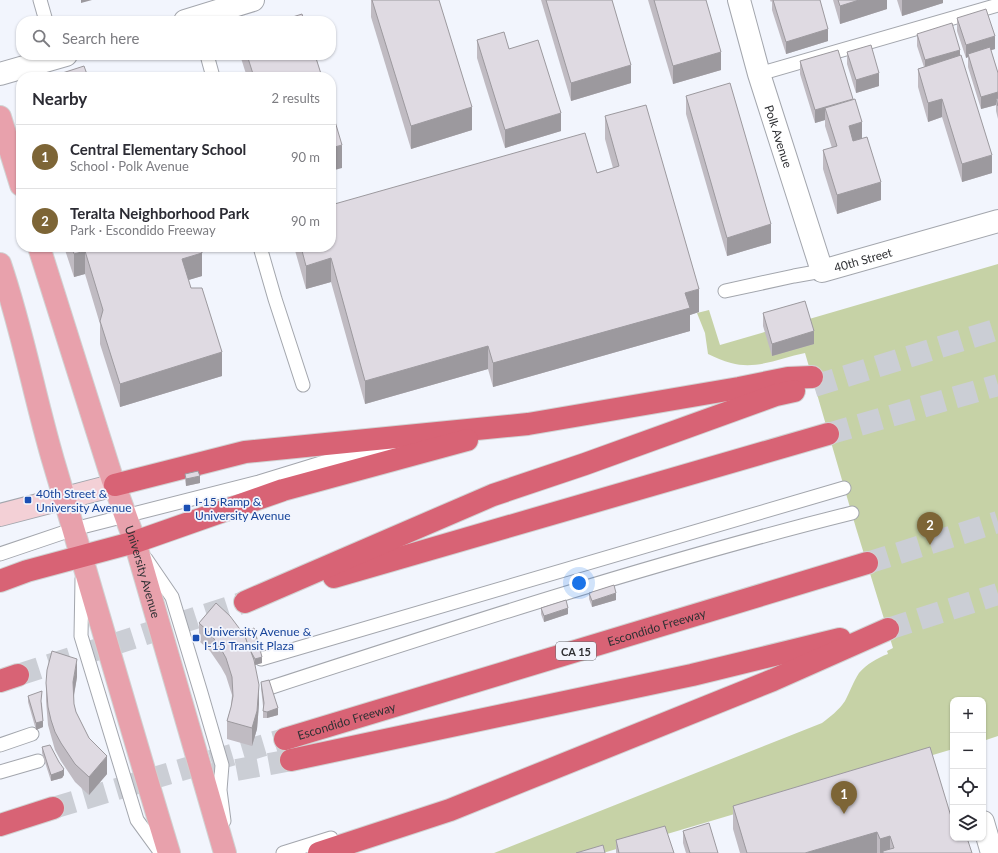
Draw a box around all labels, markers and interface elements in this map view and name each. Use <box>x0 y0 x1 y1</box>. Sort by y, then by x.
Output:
search box <box>16 16 336 60</box>
icon: search <box>30 27 52 49</box>
text: Search here <box>62 29 139 47</box>
text: Nearby <box>32 88 87 109</box>
text: 2 results <box>272 90 320 106</box>
street label: Polk Avenue <box>762 103 796 170</box>
text: Central Elementary School <box>70 140 246 158</box>
text: 1 <box>41 149 49 165</box>
text: 90 m <box>291 149 320 165</box>
text: School · Polk Avenue <box>70 158 189 174</box>
text: Teralta Neighborhood Park <box>70 204 249 222</box>
text: 2 <box>41 213 49 229</box>
text: 90 m <box>291 213 320 229</box>
text: Park · Escondido Freeway <box>70 222 216 238</box>
street label: 40th Street <box>832 244 894 275</box>
place label: 40th Street & University Avenue <box>36 486 132 515</box>
place label: I-15 Ramp & University Avenue <box>195 494 291 523</box>
marker: 40th Street & University Avenue <box>23 495 33 505</box>
marker: I-15 Ramp & University Avenue <box>182 503 192 513</box>
pin: 2 <box>917 512 943 545</box>
street label: University Avenue <box>122 523 164 620</box>
your location <box>569 573 589 593</box>
street label: Escondido Freeway <box>605 605 708 649</box>
place label: University Avenue & I-15 Transit Plaza <box>204 624 312 653</box>
marker: University Avenue & I-15 Transit Plaza <box>191 633 201 643</box>
road number: CA 15 <box>556 642 596 660</box>
map controls <box>950 697 986 841</box>
button: + <box>950 697 986 733</box>
street label: Escondido Freeway <box>295 698 398 742</box>
button: − <box>950 733 986 769</box>
button: locate <box>950 769 986 805</box>
pin: 1 <box>831 781 857 814</box>
button: layers <box>950 805 986 841</box>

